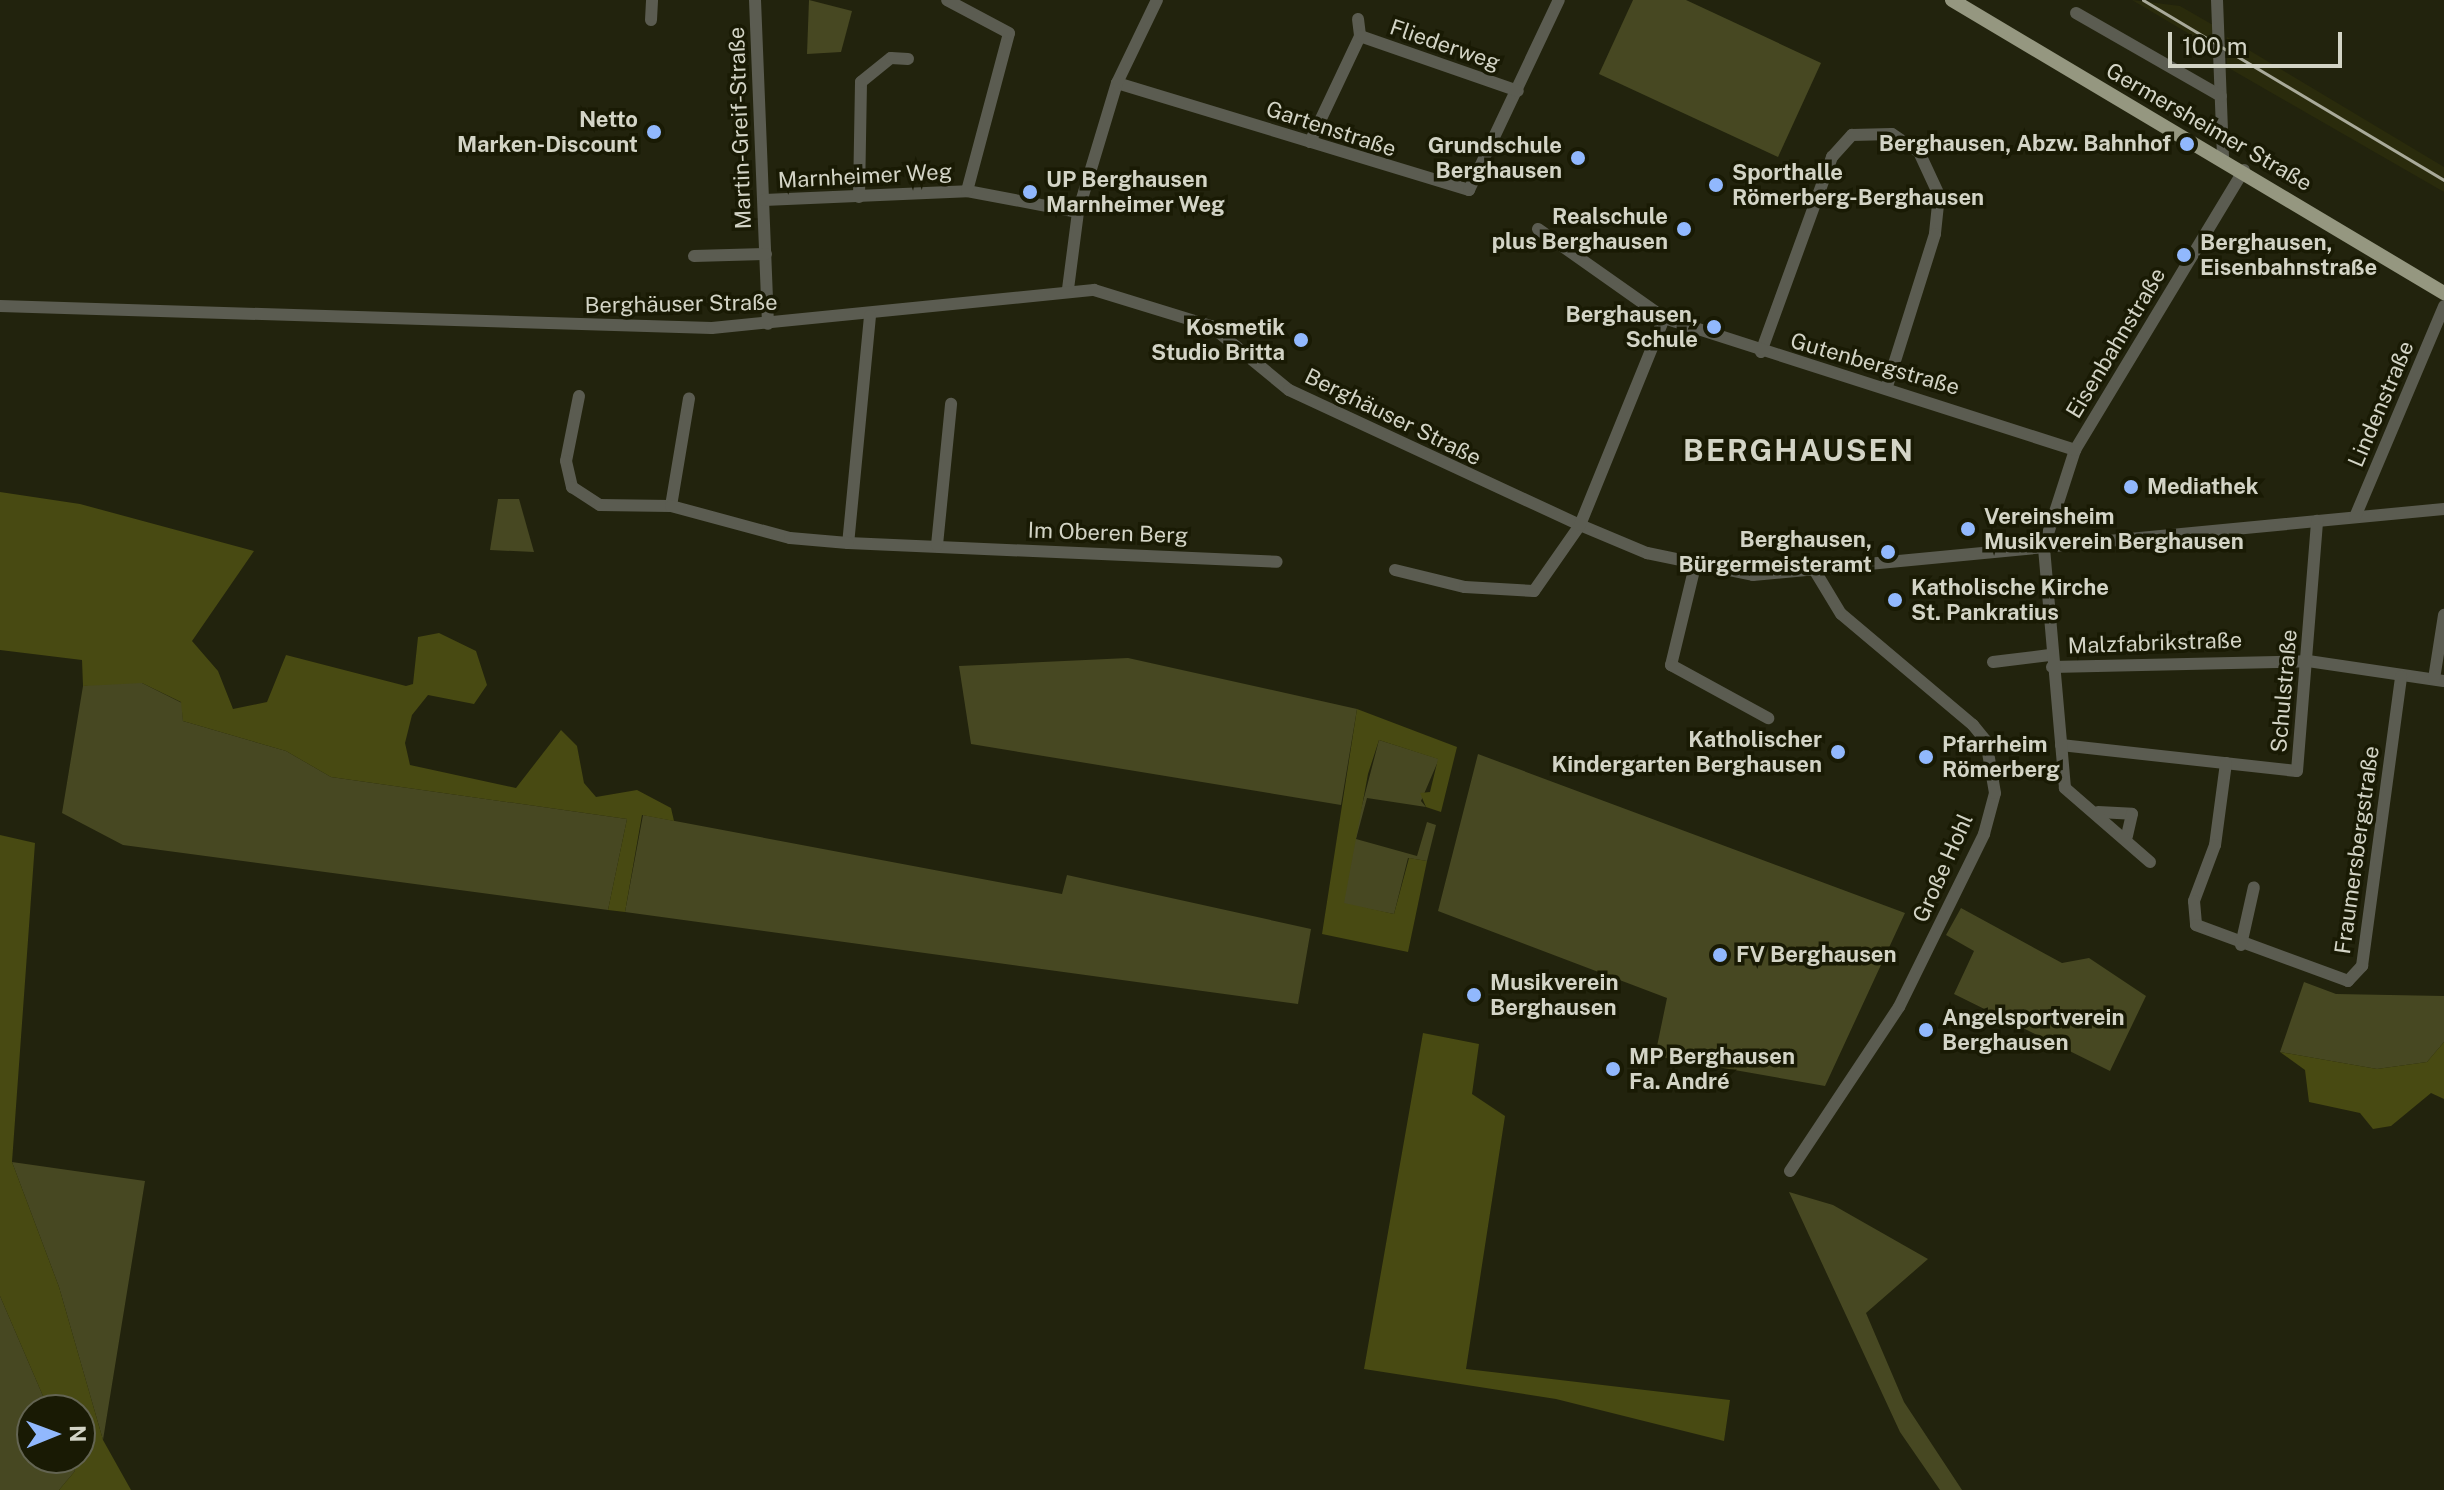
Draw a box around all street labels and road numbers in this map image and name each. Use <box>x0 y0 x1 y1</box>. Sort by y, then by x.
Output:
street label: Fliederweg <box>1386 14 1504 76</box>
street label: Martin-Greif-Straße <box>723 26 757 230</box>
street label: Germersheimer Straße <box>2101 57 2317 197</box>
street label: Gartenstraße <box>1263 96 1399 162</box>
street label: Marnheimer Weg <box>777 158 953 194</box>
street label: Eisenbahnstraße <box>2061 263 2171 423</box>
street label: Berghäuser Straße <box>584 289 778 319</box>
street label: Gutenbergstraße <box>1787 327 1963 401</box>
street label: Lindenstraße <box>2343 337 2419 471</box>
street label: Berghäuser Straße <box>1300 363 1486 471</box>
street label: Im Oberen Berg <box>1027 517 1189 549</box>
street label: Malzfabrikstraße <box>2067 627 2243 659</box>
street label: Schulstraße <box>2265 628 2303 754</box>
street label: Fraumersbergstraße <box>2329 744 2385 956</box>
street label: Große Hohl <box>1907 810 1979 926</box>

